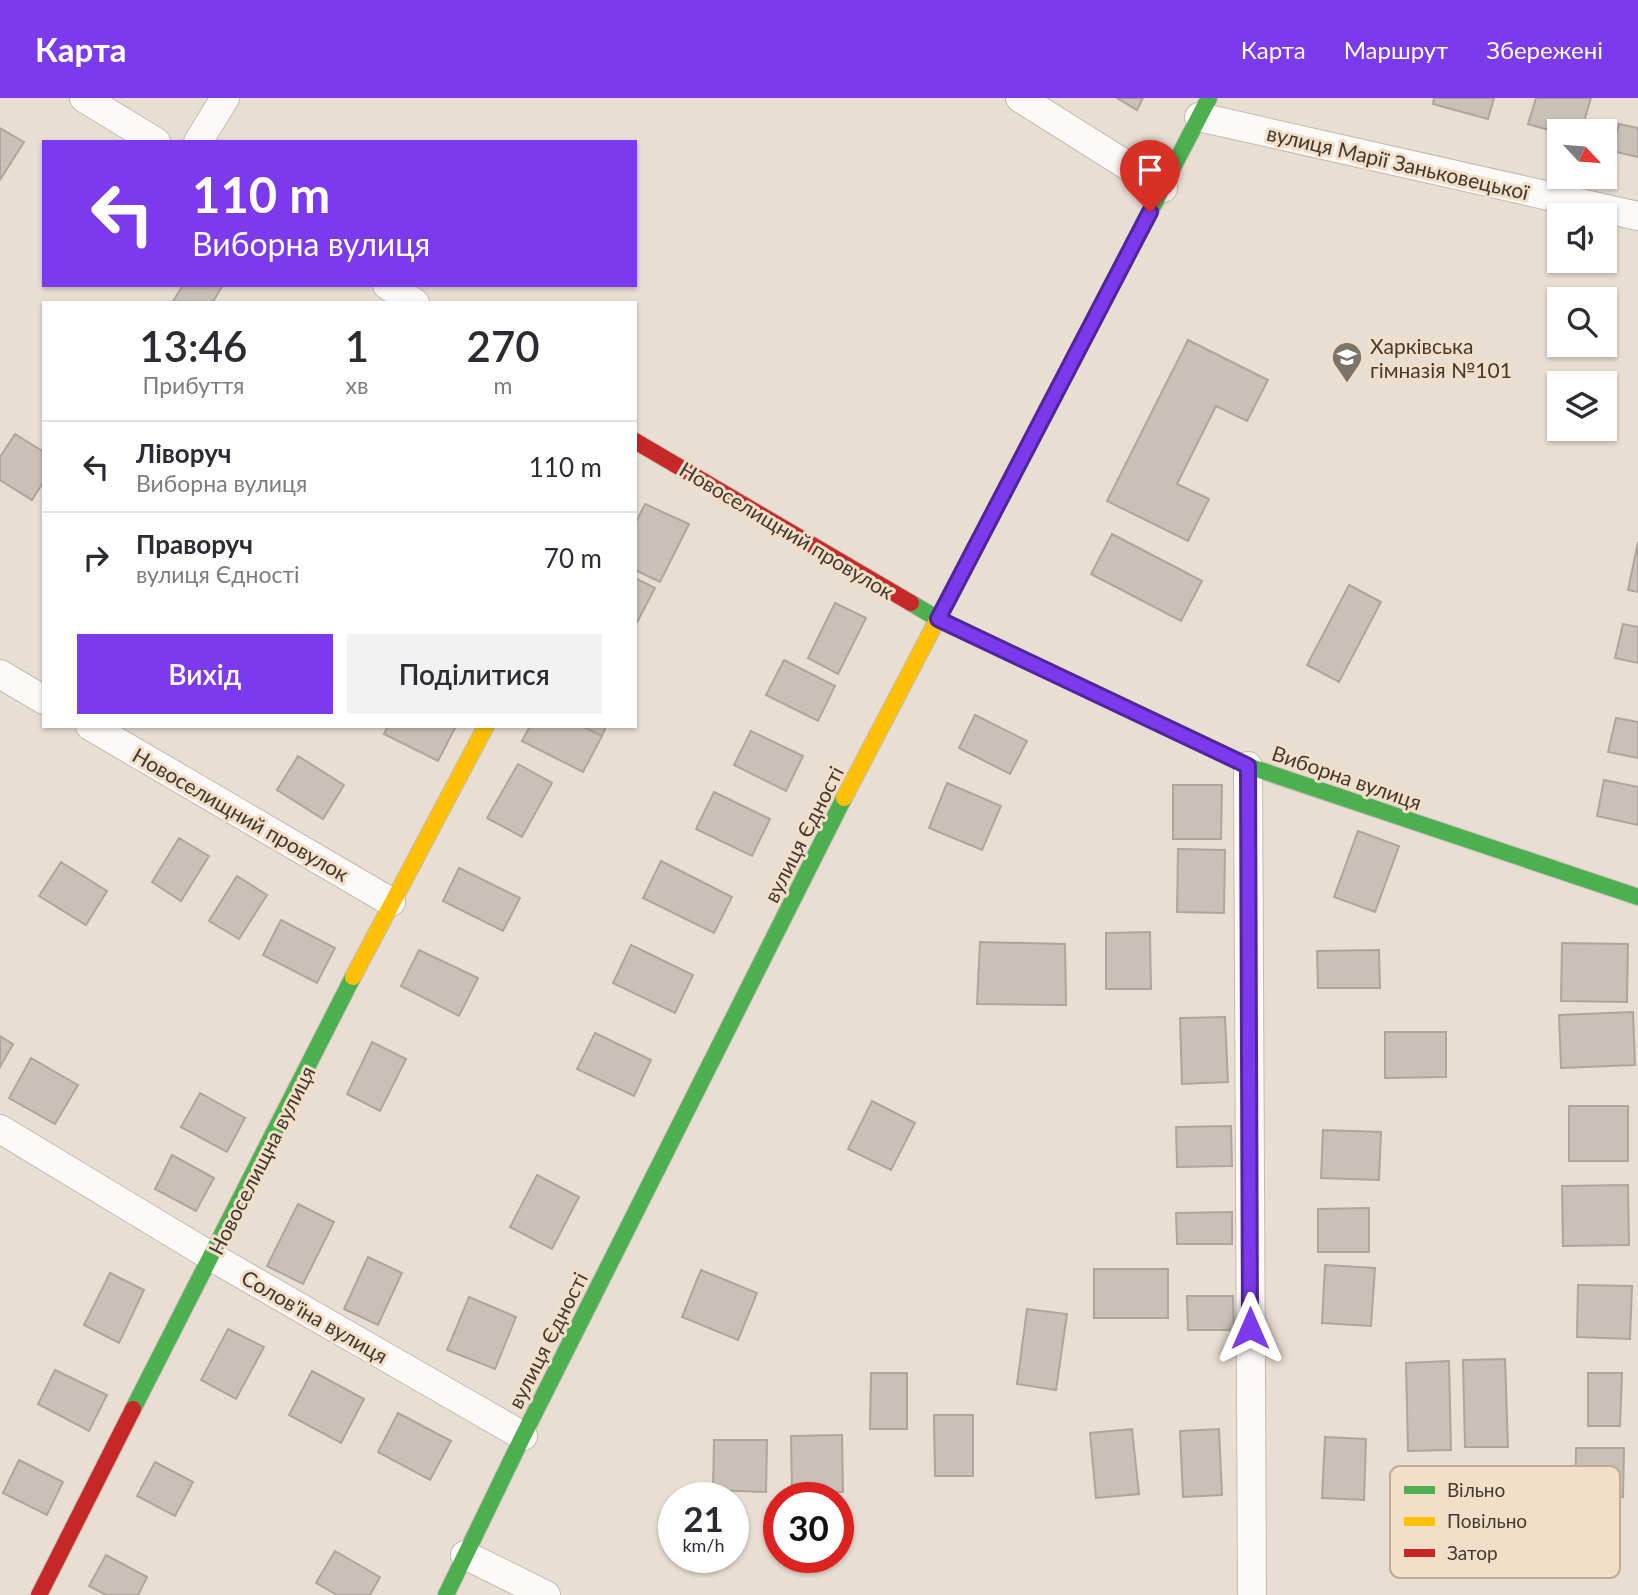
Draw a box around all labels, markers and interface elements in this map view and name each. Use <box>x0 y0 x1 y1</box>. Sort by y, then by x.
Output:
text: Карта <box>35 29 126 69</box>
text: Карта <box>1241 35 1306 64</box>
text: Маршрут <box>1344 35 1448 64</box>
text: Збережені <box>1486 35 1603 64</box>
north arrow <box>1547 119 1617 189</box>
map controls <box>1547 119 1617 441</box>
street label: вулиця Марії Заньковецької <box>1265 120 1532 205</box>
pin <box>1120 140 1180 212</box>
icon: arrive <box>1131 151 1169 189</box>
text: 110 m <box>192 165 330 223</box>
icon: left <box>77 168 168 259</box>
button: sound <box>1547 203 1617 273</box>
text: Виборна вулиця <box>192 224 430 263</box>
button: search <box>1547 287 1617 357</box>
text: 13:46 <box>139 321 247 371</box>
text: 1 <box>345 321 369 371</box>
text: 270 <box>467 321 540 371</box>
place label: Харківська гімназія №101 <box>1370 333 1512 382</box>
school or university icon: Харківська гімназія №101 <box>1330 340 1364 384</box>
text: Прибуття <box>142 371 244 399</box>
text: хв <box>346 371 368 399</box>
text: m <box>494 371 513 399</box>
button: layers <box>1547 371 1617 441</box>
text: Ліворуч <box>136 437 232 469</box>
icon: left <box>77 448 115 486</box>
text: 110 m <box>529 451 602 483</box>
street label: Новоселищний провулок <box>675 456 899 604</box>
text: Виборна вулиця <box>136 469 307 497</box>
text: Праворуч <box>136 528 253 560</box>
icon: right <box>77 539 115 577</box>
text: 70 m <box>544 542 602 574</box>
text: вулиця Єдності <box>136 560 300 588</box>
button: Вихід <box>77 634 333 714</box>
button: Поділитися <box>347 634 602 714</box>
street label: Виборна вулиця <box>1269 740 1425 814</box>
street label: Новоселищний провулок <box>129 742 354 886</box>
street label: вулиця Єдності <box>758 762 848 906</box>
street label: Новоселищна вулиця <box>203 1061 319 1259</box>
street label: Солов'їна вулиця <box>238 1264 392 1368</box>
street label: вулиця Єдності <box>502 1268 592 1412</box>
position arrow <box>1213 1291 1287 1365</box>
legend <box>1390 1466 1620 1578</box>
text: Вільно <box>1447 1478 1505 1501</box>
speed limit sign: 30 <box>763 1482 854 1573</box>
text: 21 <box>683 1497 724 1539</box>
text: Повільно <box>1447 1509 1527 1532</box>
text: km/h <box>682 1534 725 1556</box>
text: Затор <box>1447 1541 1498 1564</box>

